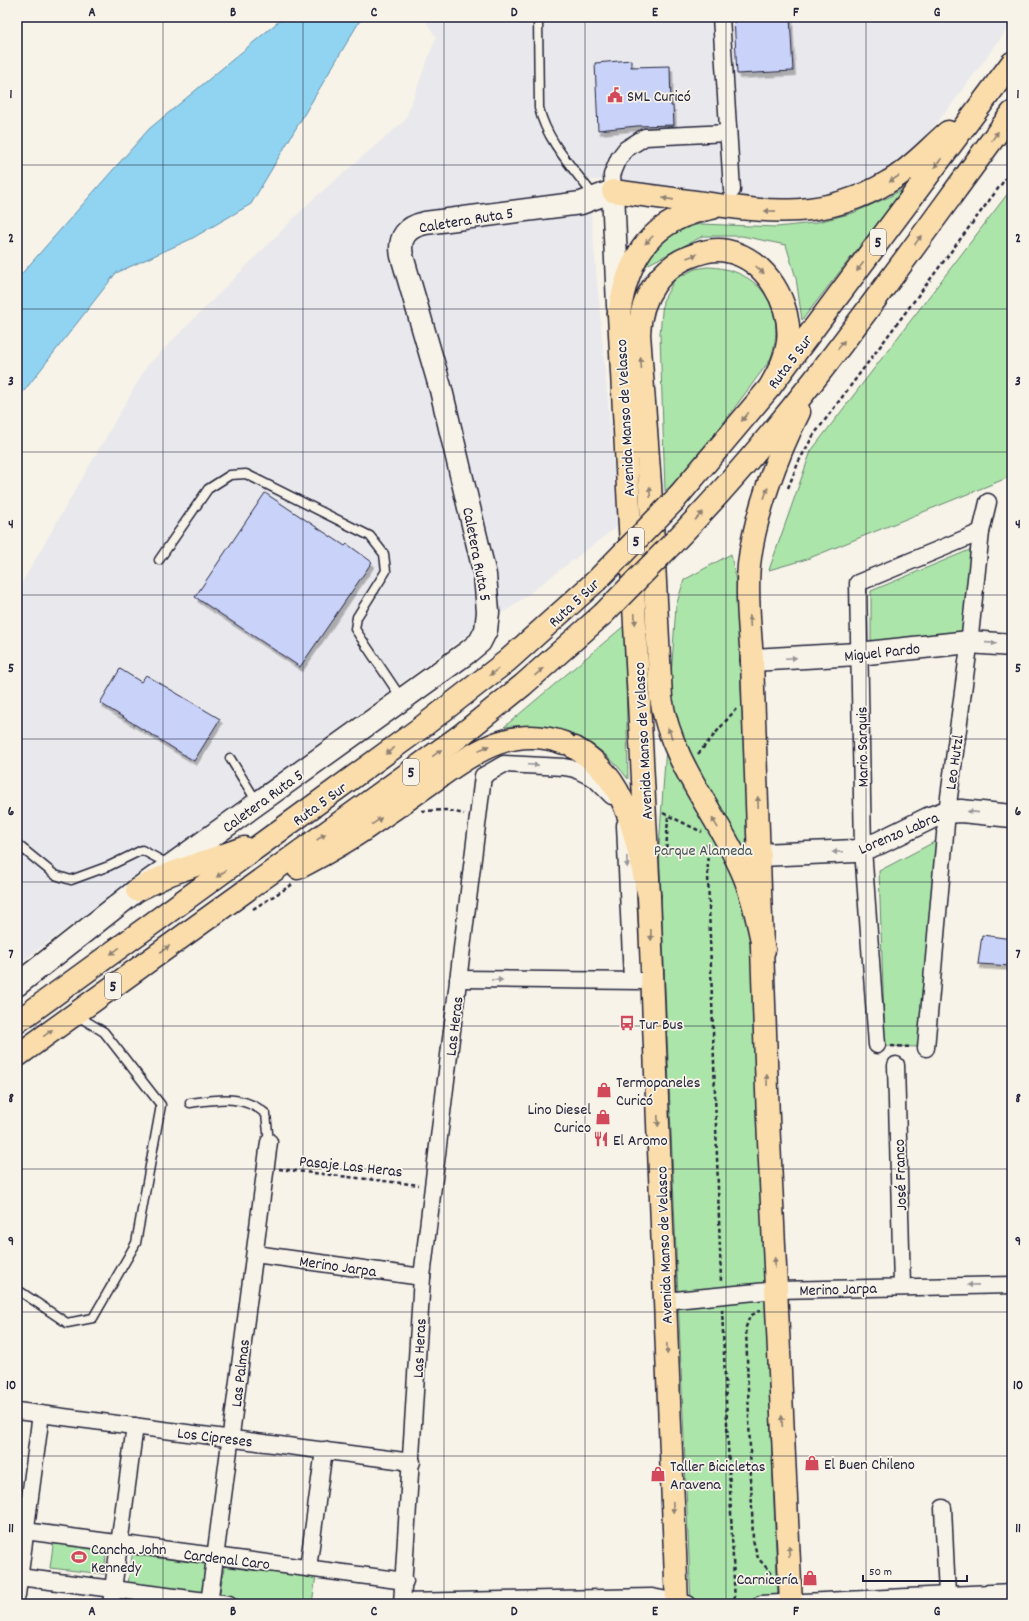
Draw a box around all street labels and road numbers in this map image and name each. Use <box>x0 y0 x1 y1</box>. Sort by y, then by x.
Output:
street label: Caletera Ruta 5 <box>417 203 515 240</box>
road number: 5 <box>870 229 886 255</box>
street label: Ruta 5 Sur <box>763 330 819 394</box>
street label: Avenida Manso de Velasco <box>611 338 642 497</box>
street label: Caletera Ruta 5 <box>455 505 496 604</box>
road number: 5 <box>628 528 644 554</box>
street label: Ruta 5 Sur <box>544 574 606 634</box>
street label: Miguel Pardo <box>843 638 921 669</box>
street label: Avenida Manso de Velasco <box>629 661 660 820</box>
street label: Mario Sarquis <box>851 706 876 788</box>
street label: Leo Hutzl <box>940 733 971 791</box>
road number: 5 <box>403 759 419 785</box>
street label: Caletera Ruta 5 <box>218 765 309 839</box>
street label: Ruta 5 Sur <box>288 777 353 833</box>
street label: Lorenzo Labra <box>855 807 943 862</box>
road number: 5 <box>105 973 121 999</box>
street label: Las Heras <box>440 995 471 1057</box>
street label: José Franco <box>889 1139 914 1211</box>
street label: Pasaje Las Heras <box>298 1151 404 1184</box>
street label: Avenida Manso de Velasco <box>651 1166 680 1324</box>
street label: Merino Jarpa <box>298 1251 378 1284</box>
street label: Merino Jarpa <box>799 1278 878 1303</box>
street label: Las Heras <box>407 1317 434 1379</box>
street label: Las Palmas <box>226 1338 257 1409</box>
street label: Los Cipreses <box>176 1422 254 1455</box>
street label: Cardenal Caro <box>182 1544 271 1577</box>

